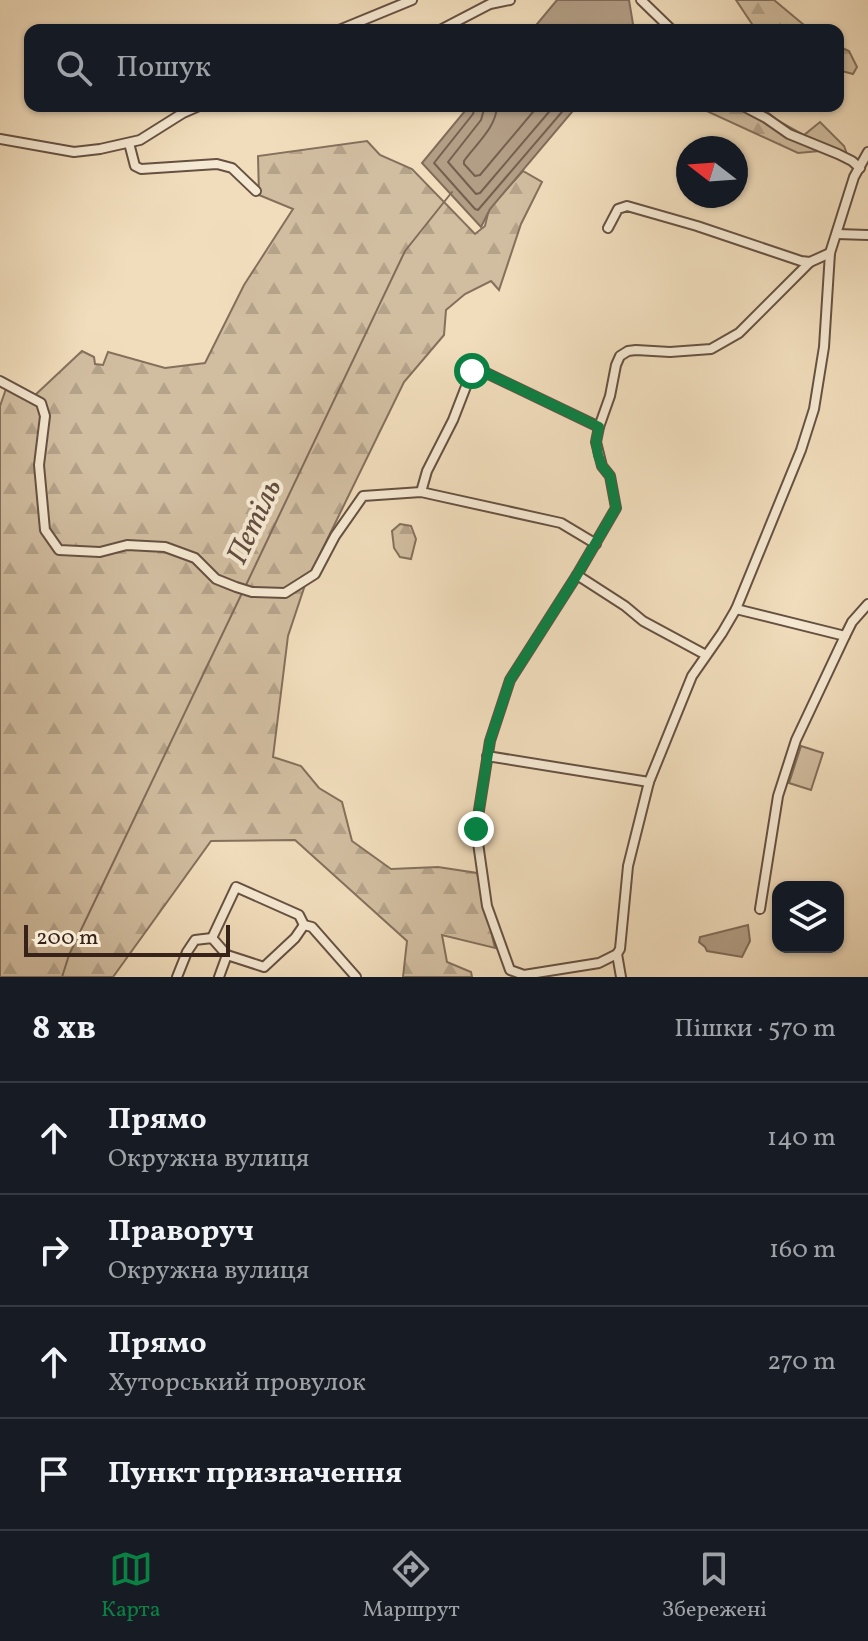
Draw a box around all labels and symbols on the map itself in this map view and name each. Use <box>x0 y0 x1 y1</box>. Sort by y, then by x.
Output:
north arrow <box>676 136 748 208</box>
route start <box>454 353 490 389</box>
water label: Петіль <box>217 473 293 571</box>
route end <box>458 811 494 847</box>
scale bar <box>24 921 230 957</box>

